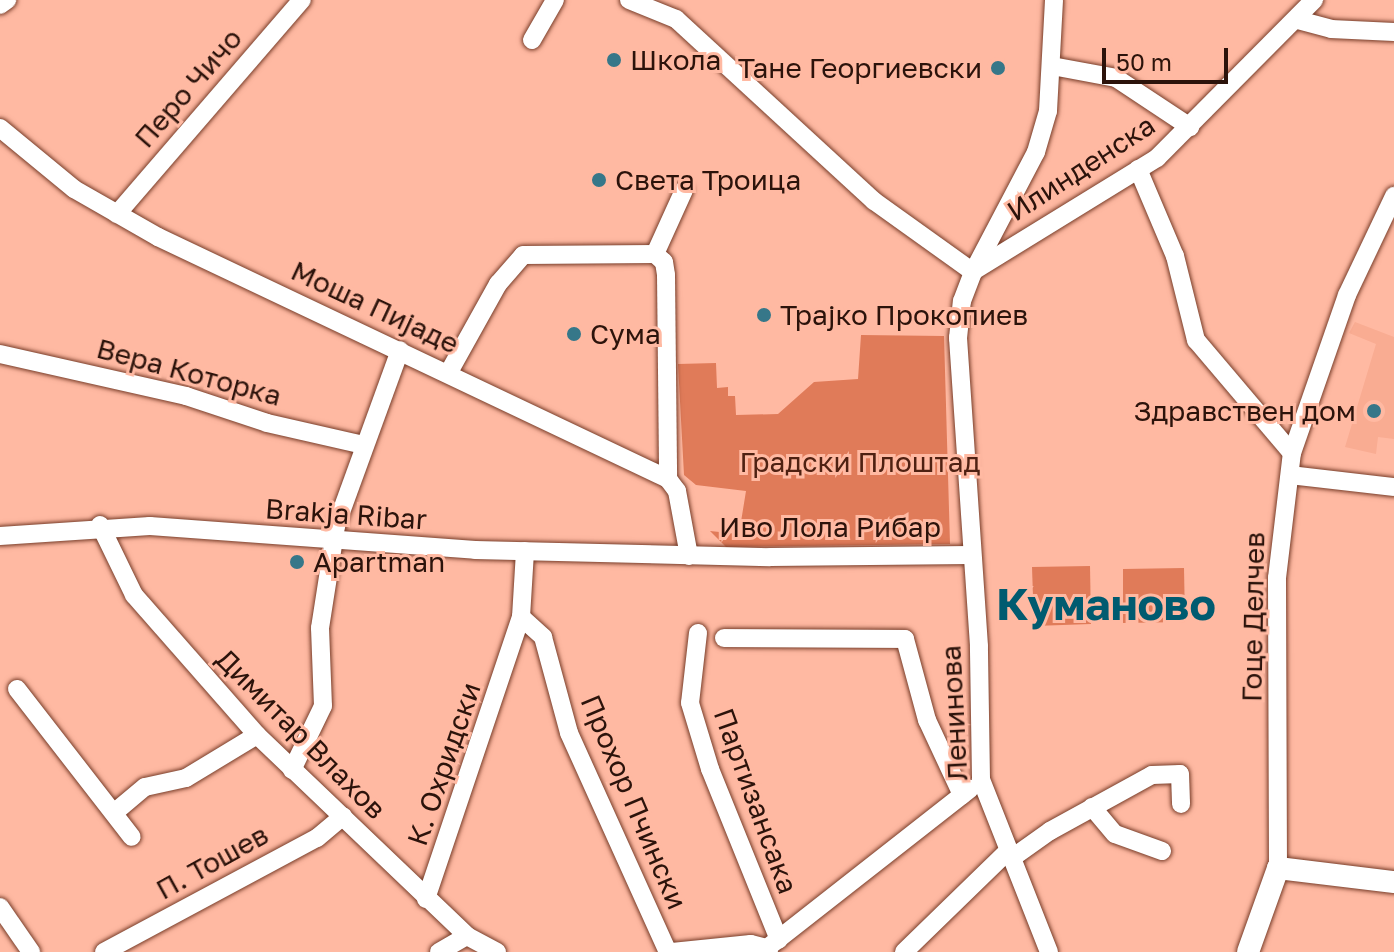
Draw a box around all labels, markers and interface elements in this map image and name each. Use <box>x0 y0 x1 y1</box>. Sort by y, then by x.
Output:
street label: Перо Чичо <box>127 22 249 154</box>
scale bar <box>1106 32 1232 82</box>
place label: Школа <box>630 43 721 77</box>
text: 50 m <box>1116 47 1172 76</box>
marker: Школа <box>605 51 623 69</box>
place label: Тане Георгиевски <box>738 51 982 85</box>
marker: Тане Георгиевски <box>989 59 1007 77</box>
street label: Илинденска <box>1001 108 1161 228</box>
place label: Света Троица <box>615 163 801 197</box>
marker: Света Троица <box>590 171 608 189</box>
street label: Моша Пијаде <box>286 254 464 360</box>
place label: Трајко Прокопиев <box>780 298 1028 332</box>
marker: Трајко Прокопиев <box>755 306 773 324</box>
place label: Сума <box>590 317 661 351</box>
marker: Сума <box>565 325 583 343</box>
street label: Вера Которка <box>93 331 285 413</box>
place label: Здравствен дом <box>1134 394 1356 428</box>
marker: Здравствен дом <box>1363 400 1385 422</box>
park label: Градски Плоштад <box>740 445 980 479</box>
street label: Brakja Ribar <box>264 492 428 536</box>
street label: Иво Лола Рибар <box>719 510 941 544</box>
street label: Гоце Делчев <box>1235 532 1271 702</box>
place label: Apartman <box>313 545 445 579</box>
marker: Apartman <box>288 553 306 571</box>
district label: Куманово <box>996 578 1216 630</box>
street label: Димитар Влахов <box>209 642 393 826</box>
street label: Ленинова <box>934 644 974 782</box>
street label: К. Охридски <box>400 678 488 850</box>
street label: Прохор Пчински <box>574 690 694 914</box>
street label: Партизансака <box>707 704 805 898</box>
street label: П. Тошев <box>150 818 274 906</box>

